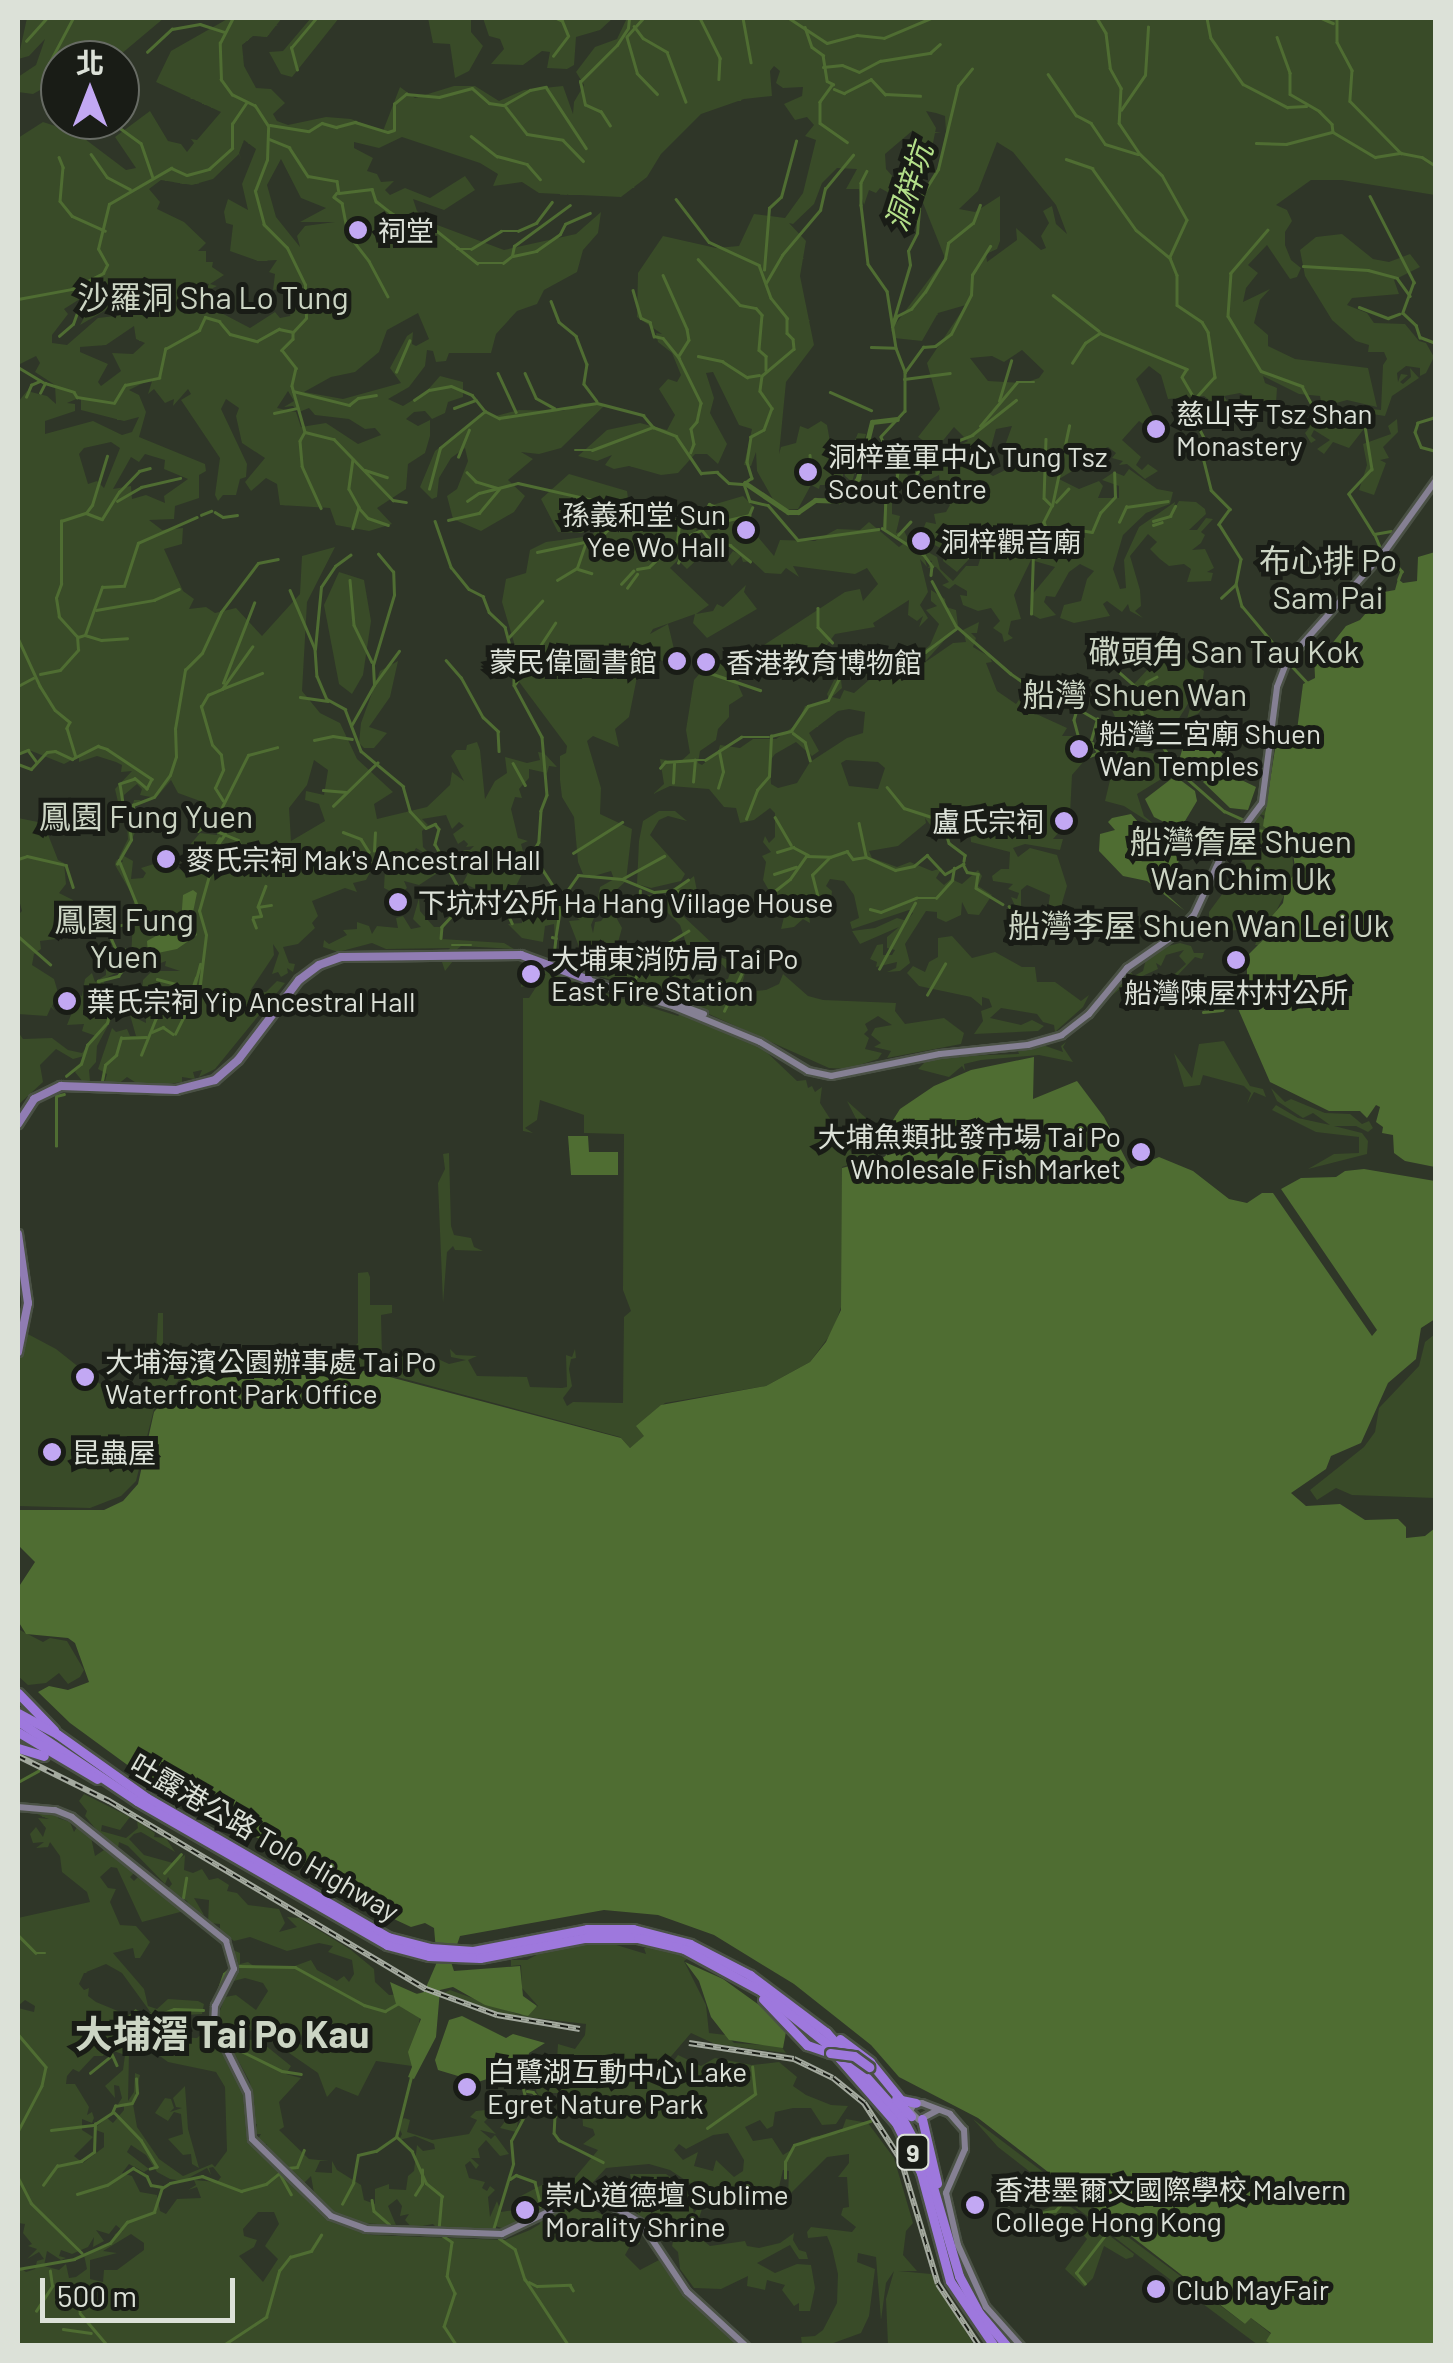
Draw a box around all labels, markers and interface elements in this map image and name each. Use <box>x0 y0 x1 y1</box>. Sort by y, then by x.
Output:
north arrow <box>40 40 140 140</box>
text: 北 <box>76 45 104 79</box>
water label: 洞梓坑 <box>877 139 939 235</box>
place label: 祠堂 <box>378 213 434 247</box>
marker: 祠堂 <box>347 219 369 241</box>
district label: 沙羅洞 Sha Lo Tung <box>77 277 349 315</box>
place label: 慈山寺 Tsz Shan Monastery <box>1176 396 1373 462</box>
marker: 慈山寺 Tsz Shan Monastery <box>1145 418 1167 440</box>
place label: 洞梓童軍中心 Tung Tsz Scout Centre <box>828 439 1107 505</box>
marker: 洞梓童軍中心 Tung Tsz Scout Centre <box>797 461 819 483</box>
place label: 孫義和堂 Sun Yee Wo Hall <box>562 497 726 563</box>
marker: 孫義和堂 Sun Yee Wo Hall <box>735 519 757 541</box>
place label: 洞梓觀音廟 <box>941 524 1081 558</box>
marker: 洞梓觀音廟 <box>910 530 932 552</box>
district label: 布心排 Po Sam Pai <box>1259 541 1397 616</box>
district label: 䃟頭角 San Tau Kok <box>1088 631 1360 669</box>
place label: 蒙民偉圖書館 <box>489 644 657 678</box>
place label: 香港教育博物館 <box>726 645 922 679</box>
marker: 蒙民偉圖書館 <box>666 650 688 672</box>
marker: 香港教育博物館 <box>695 651 717 673</box>
district label: 船灣 Shuen Wan <box>1023 674 1247 712</box>
place label: 船灣三宮廟 Shuen Wan Temples <box>1099 716 1321 782</box>
marker: 船灣三宮廟 Shuen Wan Temples <box>1068 738 1090 760</box>
district label: 鳳園 Fung Yuen <box>39 796 253 834</box>
place label: 盧氏宗祠 <box>932 804 1044 838</box>
marker: 盧氏宗祠 <box>1053 810 1075 832</box>
district label: 船灣詹屋 Shuen Wan Chim Uk <box>1130 822 1352 897</box>
place label: 麥氏宗祠 Mak's Ancestral Hall <box>186 842 541 876</box>
marker: 麥氏宗祠 Mak's Ancestral Hall <box>155 848 177 870</box>
place label: 下坑村公所 Ha Hang Village House <box>418 885 833 919</box>
marker: 下坑村公所 Ha Hang Village House <box>387 891 409 913</box>
district label: 鳳園 Fung Yuen <box>54 900 194 975</box>
district label: 船灣李屋 Shuen Wan Lei Uk <box>1008 905 1390 943</box>
place label: 大埔東消防局 Tai Po East Fire Station <box>551 941 798 1007</box>
marker: 船灣陳屋村村公所 <box>1225 949 1247 971</box>
marker: 大埔東消防局 Tai Po East Fire Station <box>520 963 542 985</box>
place label: 船灣陳屋村村公所 <box>1124 975 1348 1009</box>
place label: 葉氏宗祠 Yip Ancestral Hall <box>87 984 415 1018</box>
marker: 葉氏宗祠 Yip Ancestral Hall <box>56 990 78 1012</box>
place label: 大埔魚類批發市場 Tai Po Wholesale Fish Market <box>818 1119 1121 1185</box>
marker: 大埔魚類批發市場 Tai Po Wholesale Fish Market <box>1130 1141 1152 1163</box>
place label: 大埔海濱公園辦事處 Tai Po Waterfront Park Office <box>105 1344 436 1410</box>
marker: 大埔海濱公園辦事處 Tai Po Waterfront Park Office <box>74 1366 96 1388</box>
place label: 昆蟲屋 <box>72 1435 156 1469</box>
marker: 昆蟲屋 <box>41 1441 63 1463</box>
street label: 吐露港公路 Tolo Highway <box>125 1746 405 1928</box>
district label: 大埔滘 Tai Po Kau <box>75 2011 369 2057</box>
place label: 白鷺湖互動中心 Lake Egret Nature Park <box>487 2054 747 2120</box>
marker: 白鷺湖互動中心 Lake Egret Nature Park <box>456 2076 478 2098</box>
road number: 9 <box>896 2132 930 2172</box>
place label: 香港墨爾文國際學校 Malvern College Hong Kong <box>995 2172 1346 2238</box>
place label: 崇心道德壇 Sublime Morality Shrine <box>545 2177 789 2243</box>
marker: 香港墨爾文國際學校 Malvern College Hong Kong <box>964 2194 986 2216</box>
marker: 崇心道德壇 Sublime Morality Shrine <box>514 2199 536 2221</box>
scale bar <box>45 2258 240 2320</box>
place label: Club MayFair <box>1176 2272 1329 2306</box>
text: 500 m <box>57 2277 137 2313</box>
marker: Club MayFair <box>1145 2278 1167 2300</box>

